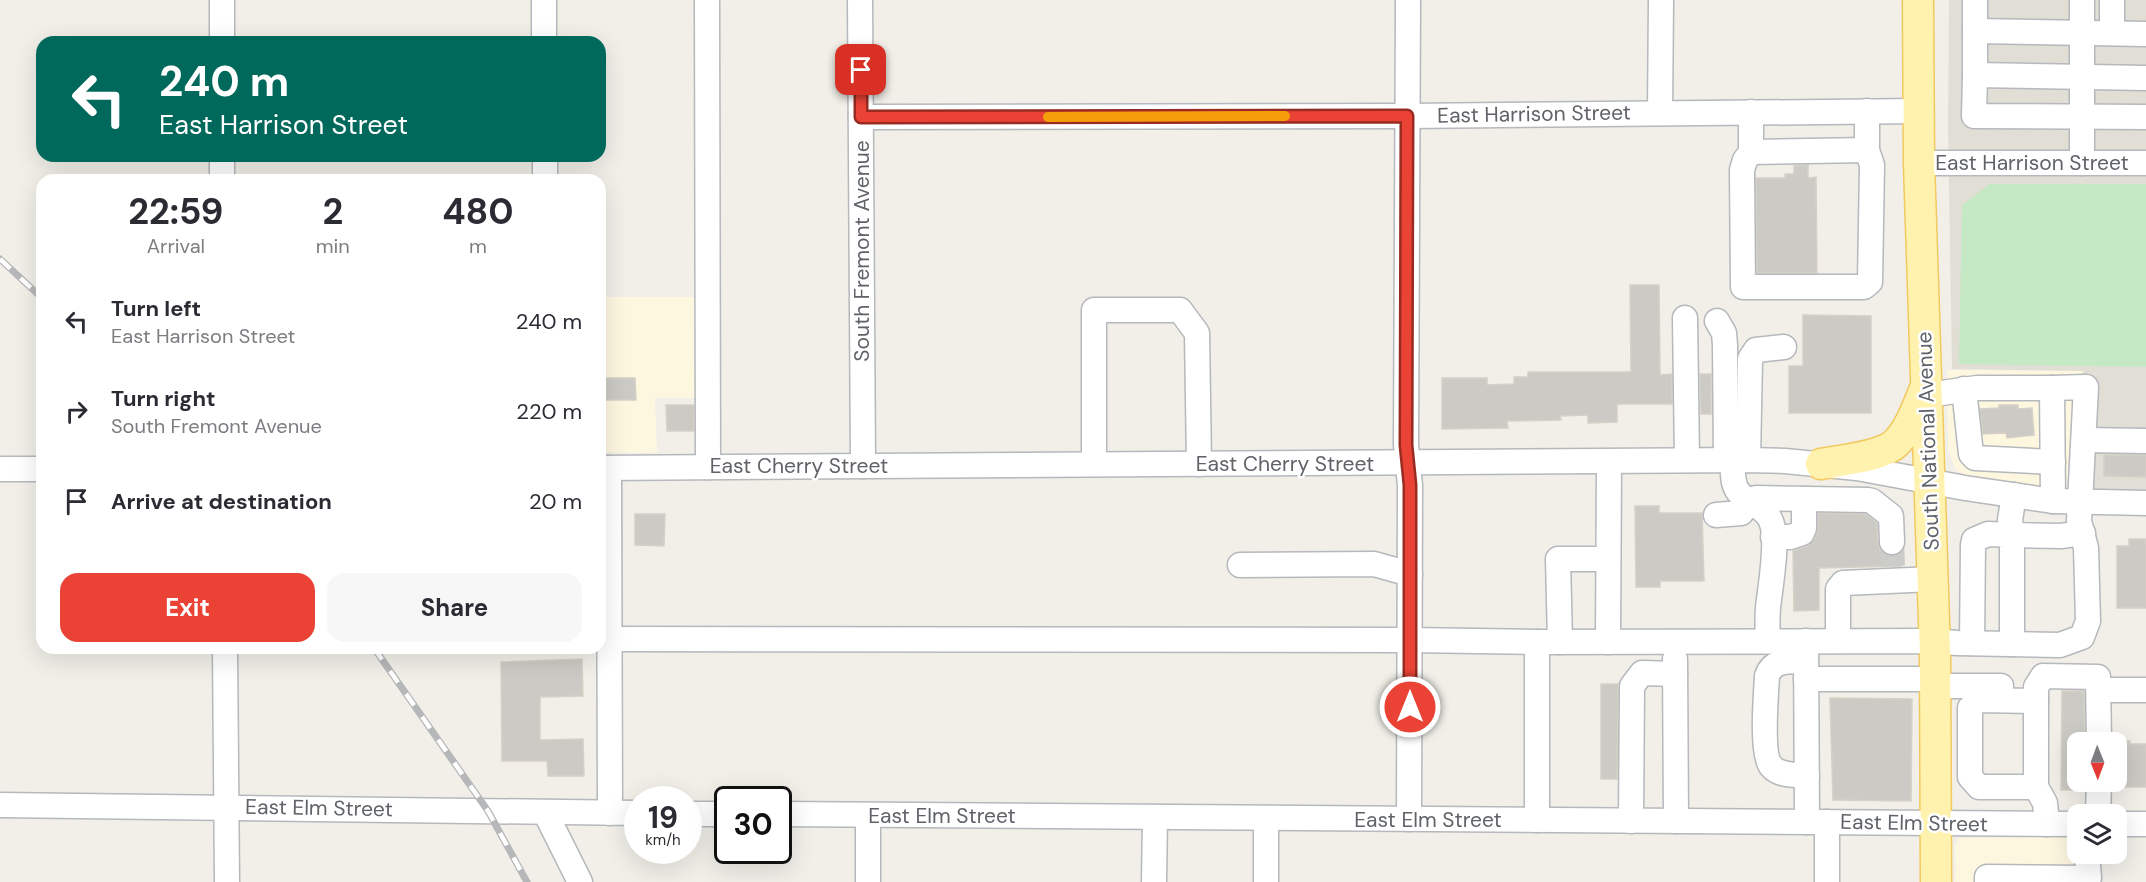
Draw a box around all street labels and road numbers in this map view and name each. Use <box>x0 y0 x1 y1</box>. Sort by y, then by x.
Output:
street label: East Harrison Street <box>1437 98 1631 130</box>
street label: South Fremont Avenue <box>848 140 876 362</box>
street label: East Harrison Street <box>1935 149 2129 177</box>
street label: South National Avenue <box>1910 331 1946 551</box>
street label: East Cherry Street <box>1196 450 1374 478</box>
street label: East Cherry Street <box>710 452 888 480</box>
street label: East Elm Street <box>245 793 393 823</box>
street label: East Elm Street <box>868 802 1016 830</box>
street label: East Elm Street <box>1354 806 1502 834</box>
street label: East Elm Street <box>1840 808 1988 838</box>

